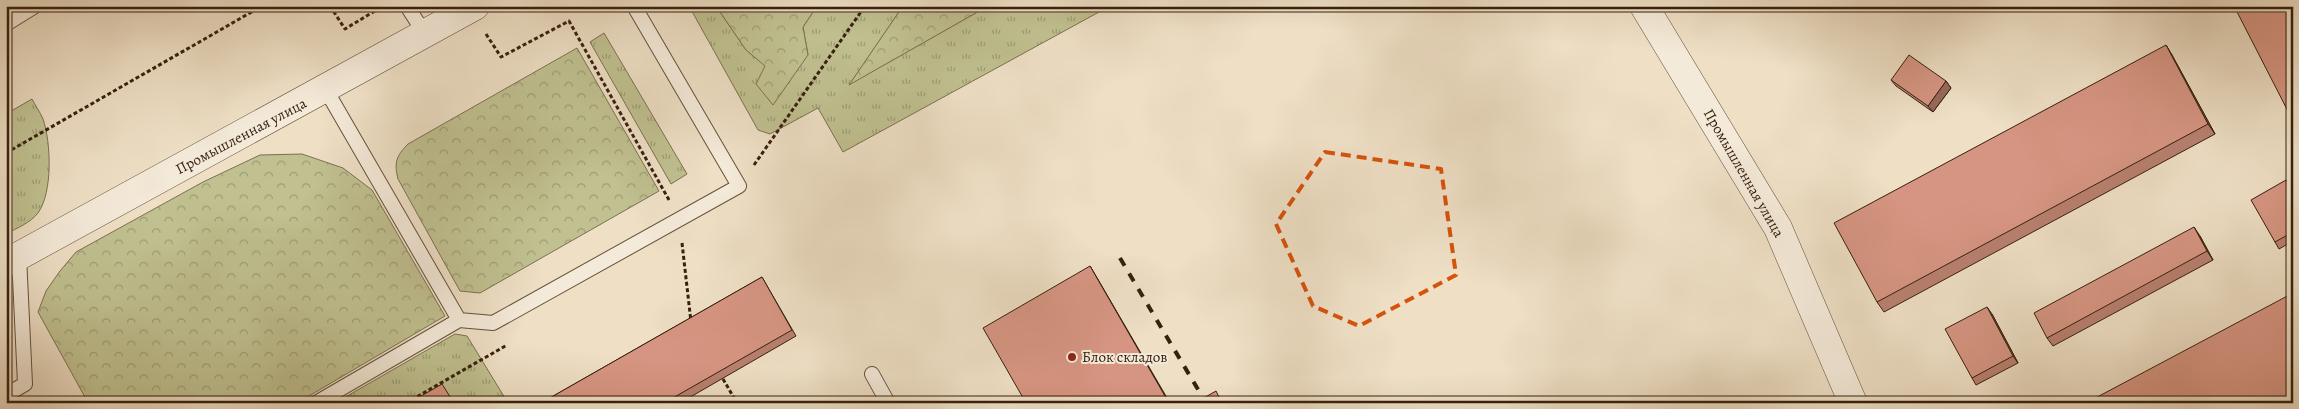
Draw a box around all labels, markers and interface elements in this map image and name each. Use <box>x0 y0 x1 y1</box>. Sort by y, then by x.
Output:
street label: Промышленная улица <box>172 93 310 179</box>
street label: Промышленная улица <box>1699 105 1789 241</box>
place label: Блок складов <box>1082 347 1167 367</box>
marker: Блок складов <box>1066 351 1078 363</box>

